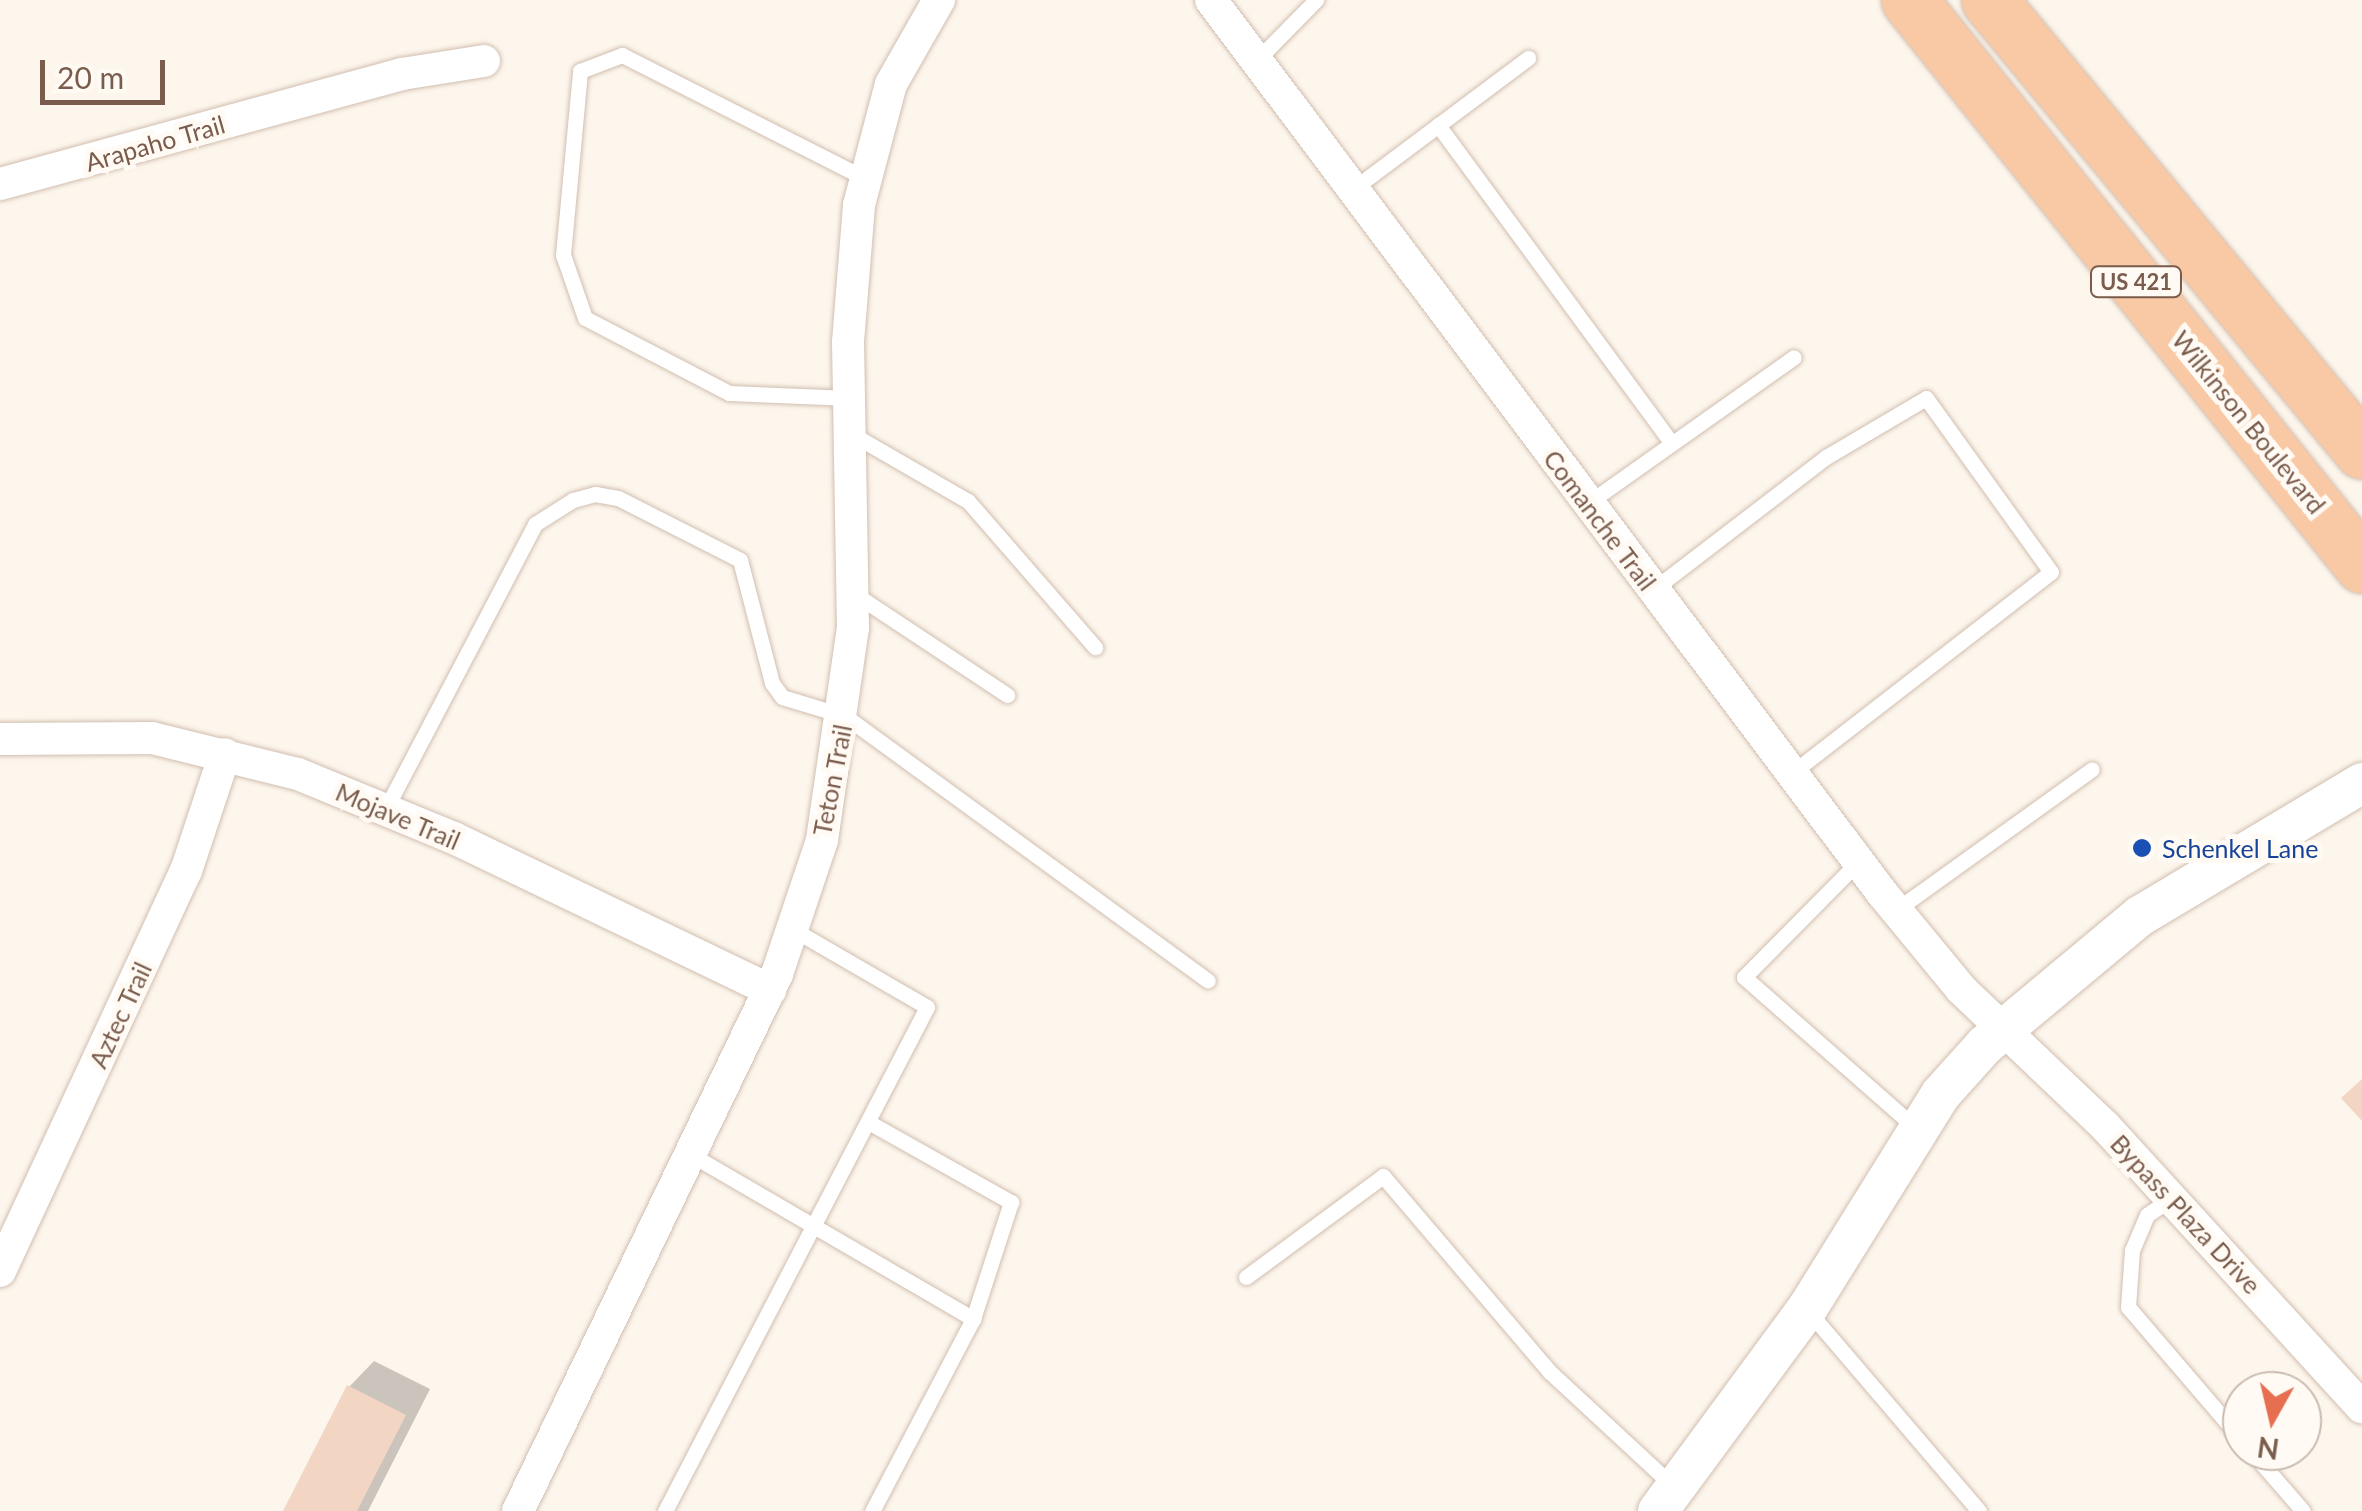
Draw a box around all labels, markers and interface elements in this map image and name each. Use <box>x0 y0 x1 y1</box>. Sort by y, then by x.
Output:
scale bar <box>45 40 170 102</box>
text: 20 m <box>57 59 124 95</box>
street label: Arapaho Trail <box>81 109 229 177</box>
road number: US 421 <box>2088 265 2184 299</box>
street label: Wilkinson Boulevard <box>2166 325 2332 519</box>
street label: Comanche Trail <box>1537 444 1663 596</box>
street label: Teton Trail <box>806 721 858 839</box>
street label: Mojave Trail <box>331 776 465 856</box>
place label: Schenkel Lane <box>2162 833 2318 863</box>
marker: Schenkel Lane <box>2131 837 2153 859</box>
street label: Aztec Trail <box>82 957 158 1073</box>
street label: Bypass Plaza Drive <box>2105 1128 2267 1300</box>
north arrow <box>2222 1371 2322 1471</box>
text: N <box>2255 1430 2281 1467</box>

